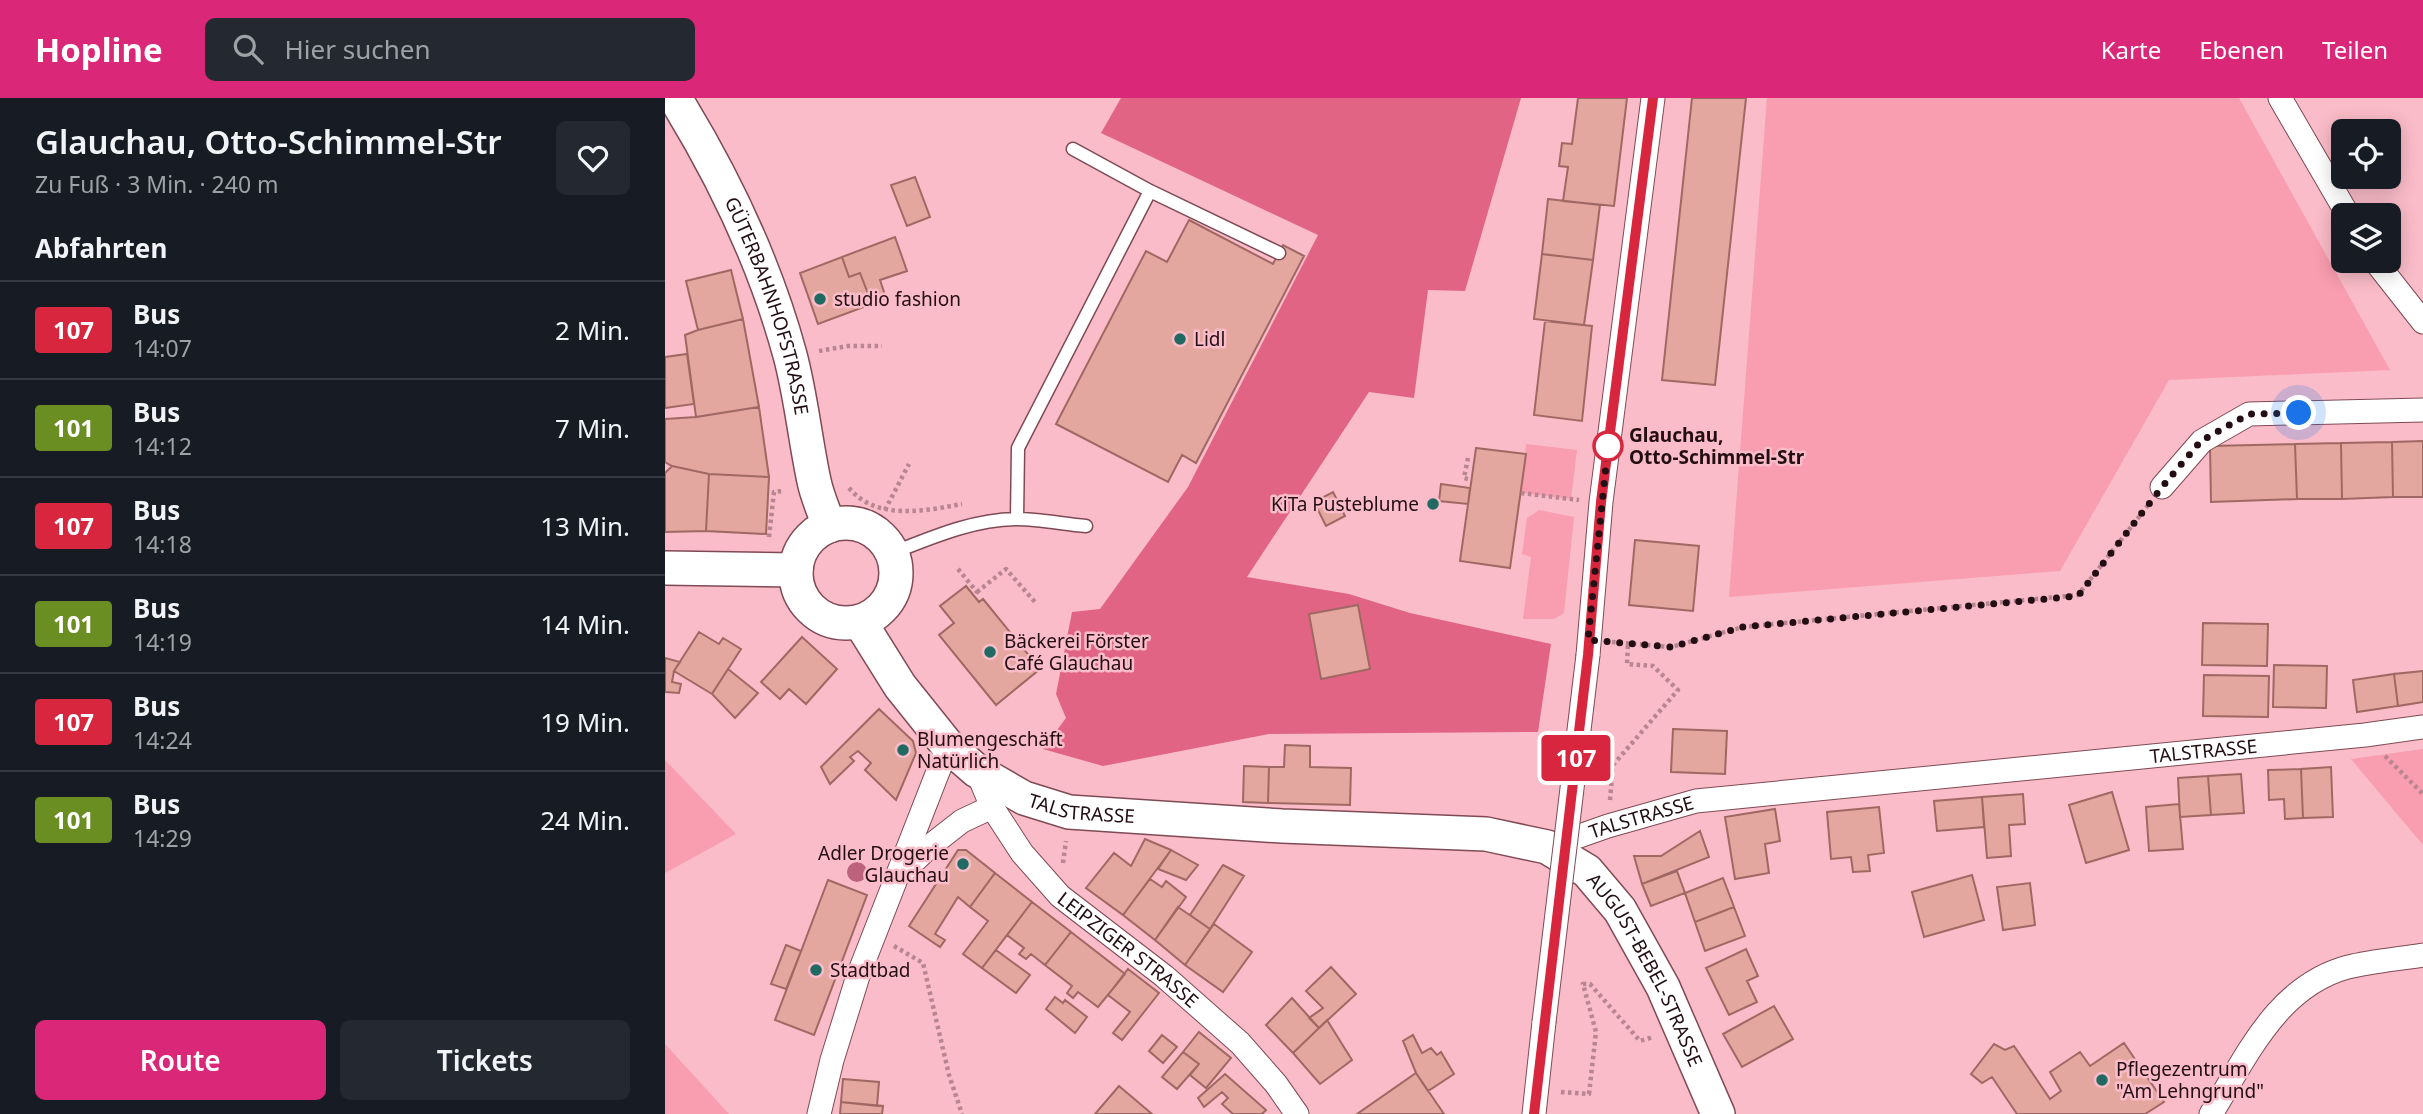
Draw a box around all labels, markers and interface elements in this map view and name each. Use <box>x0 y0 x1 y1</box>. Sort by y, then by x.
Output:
search box <box>205 18 695 81</box>
text: Hopline <box>35 27 163 72</box>
icon: search <box>229 30 267 68</box>
text: Hier suchen <box>285 31 431 67</box>
text: Karte <box>2101 33 2161 66</box>
text: Ebenen <box>2199 33 2284 66</box>
text: Teilen <box>2322 33 2388 66</box>
text: Glauchau, Otto-Schimmel-Str <box>35 119 502 164</box>
map controls <box>2331 119 2401 273</box>
button: locate <box>2331 119 2401 189</box>
button: heart <box>556 121 630 195</box>
text: Zu Fuß · 3 Min. · 240 m <box>35 168 279 200</box>
street label: GÜTERBAHNHOFSTRASSE <box>719 192 815 417</box>
button: layers <box>2331 203 2401 273</box>
text: Abfahrten <box>35 230 167 266</box>
place label: studio fashion <box>834 286 961 312</box>
marker: studio fashion <box>812 291 828 307</box>
text: Bus <box>133 296 180 332</box>
text: 2 Min. <box>555 312 630 348</box>
text: 107 <box>53 313 94 346</box>
place label: Lidl <box>1194 326 1225 352</box>
marker: Lidl <box>1172 331 1188 347</box>
text: 14:07 <box>133 332 192 364</box>
text: Bus <box>133 394 180 430</box>
your location <box>2281 395 2316 430</box>
text: 7 Min. <box>555 410 630 446</box>
text: 101 <box>53 411 94 444</box>
place label: Glauchau, Otto-Schimmel-Str <box>1629 422 1805 470</box>
text: 14:12 <box>133 430 192 462</box>
marker: Glauchau, Otto-Schimmel-Str <box>1593 431 1623 461</box>
place label: KiTa Pusteblume <box>1271 491 1419 517</box>
text: Bus <box>133 492 180 528</box>
marker: KiTa Pusteblume <box>1425 496 1441 512</box>
text: 13 Min. <box>540 508 630 544</box>
text: 107 <box>53 509 94 542</box>
text: 14:18 <box>133 528 192 560</box>
text: Bus <box>133 590 180 626</box>
text: 14 Min. <box>540 606 630 642</box>
text: 101 <box>53 607 94 640</box>
text: 14:19 <box>133 626 192 658</box>
place label: Bäckerei Förster Café Glauchau <box>1004 628 1149 676</box>
marker: Bäckerei Förster Café Glauchau <box>982 644 998 660</box>
text: Bus <box>133 688 180 724</box>
text: 19 Min. <box>540 704 630 740</box>
text: 107 <box>53 705 94 738</box>
text: 14:24 <box>133 724 192 756</box>
place label: Blumengeschäft Natürlich <box>917 726 1063 774</box>
street label: TALSTRASSE <box>2149 733 2258 769</box>
line badge: 107 <box>1536 735 1616 781</box>
text: 107 <box>1555 741 1597 774</box>
marker: Blumengeschäft Natürlich <box>895 742 911 758</box>
text: Bus <box>133 786 180 822</box>
street label: TALSTRASSE <box>1025 787 1136 829</box>
street label: TALSTRASSE <box>1585 789 1697 845</box>
text: 24 Min. <box>540 802 630 838</box>
text: 101 <box>53 803 94 836</box>
text: 14:29 <box>133 822 192 854</box>
place label: Adler Drogerie Glauchau <box>818 840 949 888</box>
marker: Adler Drogerie Glauchau <box>955 856 971 872</box>
street label: AUGUST-BEBEL-STRASSE <box>1581 867 1709 1071</box>
street label: LEIPZIGER STRASSE <box>1052 886 1204 1014</box>
place label: Stadtbad <box>830 957 911 983</box>
marker: Stadtbad <box>808 962 824 978</box>
button: Route <box>35 1020 326 1100</box>
button: Tickets <box>340 1020 630 1100</box>
place label: Pflegezentrum "Am Lehngrund" <box>2116 1056 2264 1104</box>
marker: Pflegezentrum "Am Lehngrund" <box>2094 1072 2110 1088</box>

